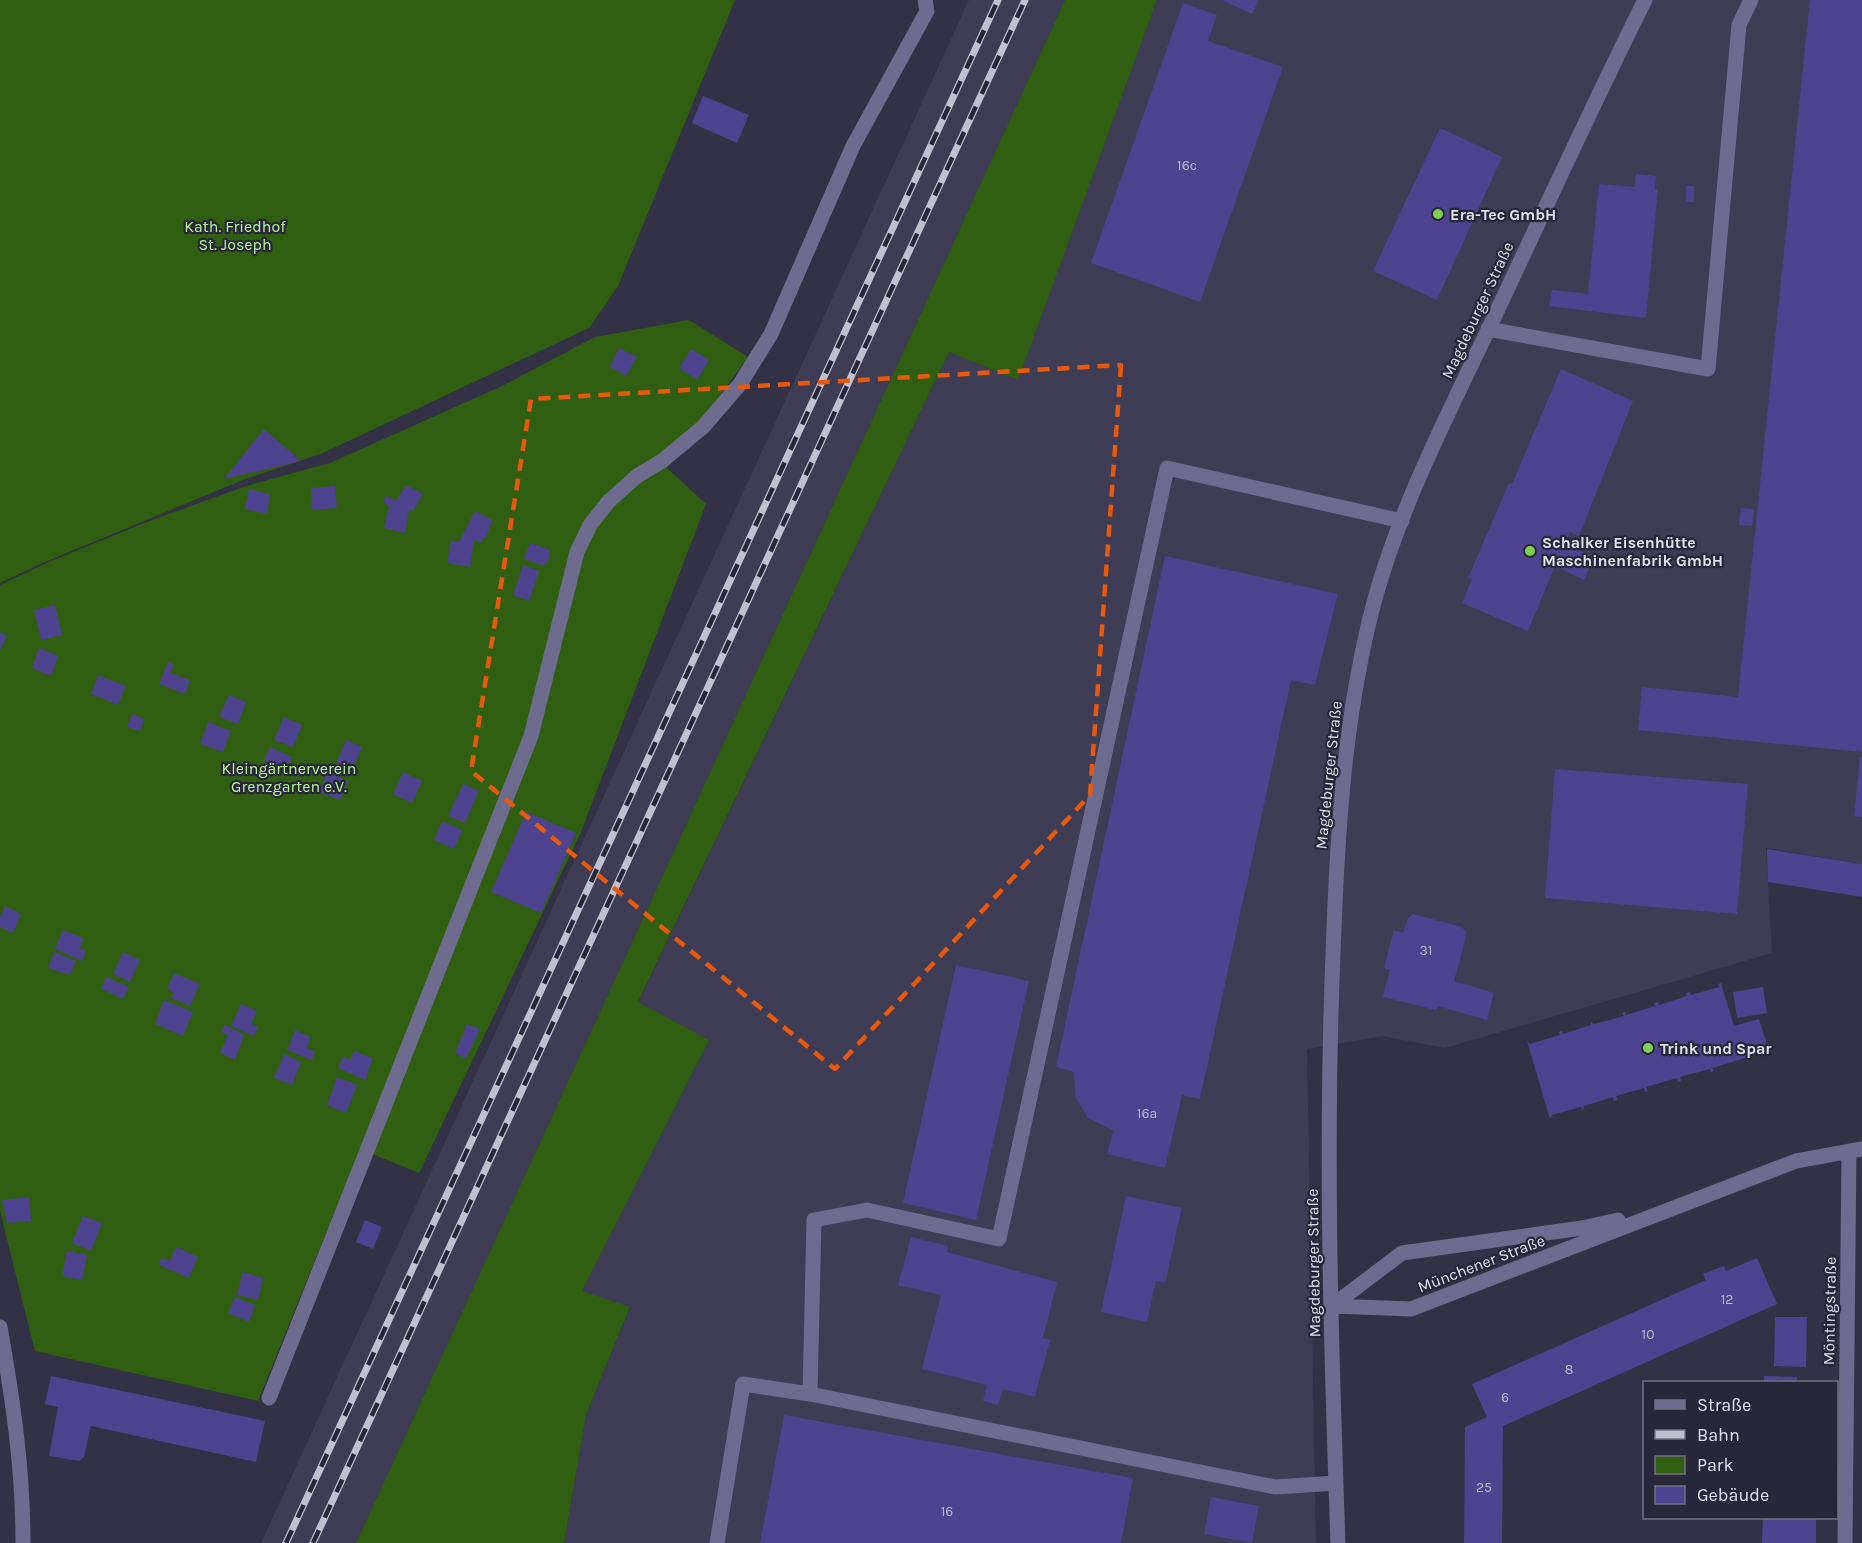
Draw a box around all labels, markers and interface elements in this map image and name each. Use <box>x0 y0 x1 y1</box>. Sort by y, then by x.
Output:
house number: 16c <box>1177 157 1197 174</box>
place label: Era-Tec GmbH <box>1450 205 1556 224</box>
marker: Era-Tec GmbH <box>1431 207 1445 221</box>
park label: Kath. Friedhof St. Joseph <box>184 217 286 254</box>
street label: Magdeburger Straße <box>1437 239 1518 382</box>
place label: Schalker Eisenhütte Maschinenfabrik GmbH <box>1542 533 1723 570</box>
marker: Schalker Eisenhütte Maschinenfabrik GmbH <box>1523 544 1537 558</box>
street label: Magdeburger Straße <box>1311 700 1346 850</box>
park label: Kleingärtnerverein Grenzgarten e.V. <box>222 759 356 796</box>
house number: 31 <box>1420 942 1432 959</box>
place label: Trink und Spar <box>1660 1039 1772 1058</box>
marker: Trink und Spar <box>1641 1041 1655 1055</box>
house number: 16a <box>1137 1105 1157 1122</box>
street label: Magdeburger Straße <box>1303 1188 1324 1338</box>
street label: Münchener Straße <box>1415 1230 1548 1296</box>
street label: Möntingstraße <box>1819 1257 1840 1365</box>
house number: 12 <box>1721 1291 1733 1308</box>
house number: 10 <box>1642 1326 1654 1343</box>
house number: 8 <box>1565 1361 1573 1378</box>
legend <box>1643 1381 1838 1519</box>
house number: 6 <box>1501 1389 1509 1406</box>
text: Straße <box>1697 1394 1751 1416</box>
text: Bahn <box>1697 1424 1740 1446</box>
text: Park <box>1697 1454 1734 1476</box>
house number: 25 <box>1476 1479 1492 1496</box>
text: Gebäude <box>1697 1484 1769 1506</box>
house number: 16 <box>941 1503 953 1520</box>

